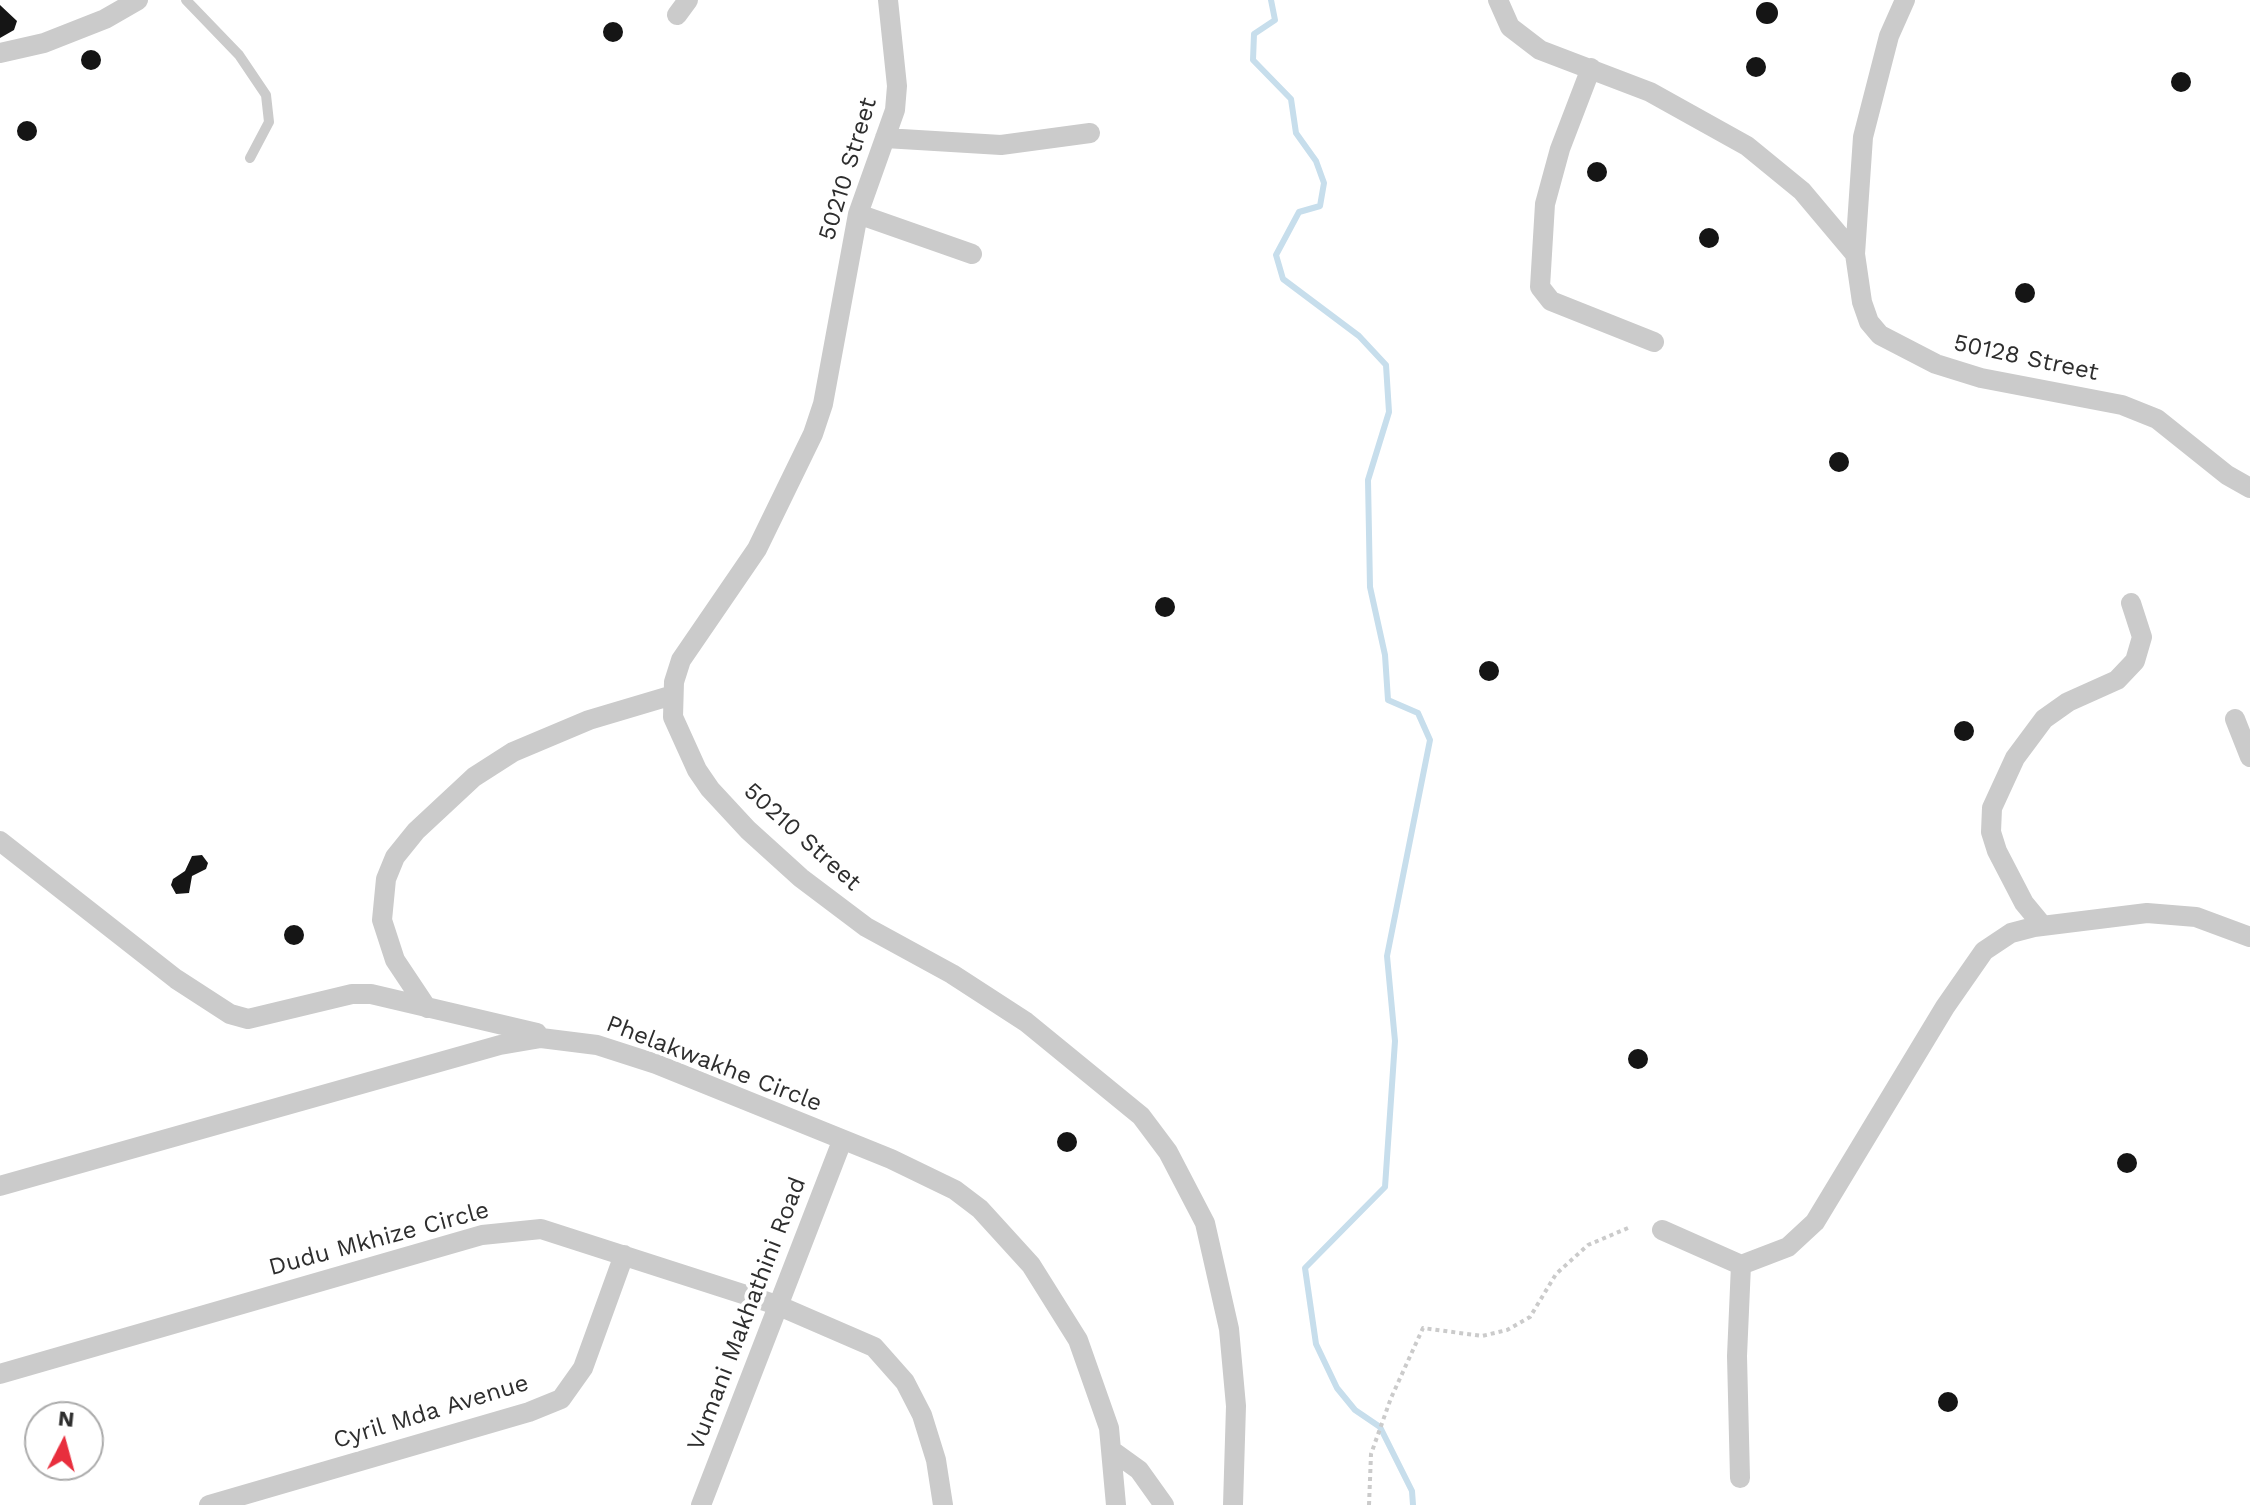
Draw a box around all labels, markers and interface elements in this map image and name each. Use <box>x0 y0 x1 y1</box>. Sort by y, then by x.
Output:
street label: 50210 Street <box>813 94 883 244</box>
street label: 50128 Street <box>1951 329 2101 387</box>
street label: 50210 Street <box>738 777 866 897</box>
street label: Phelakwakhe Circle <box>602 1010 826 1118</box>
street label: Vumani Makhathini Road <box>682 1173 812 1455</box>
street label: Dudu Mkhize Circle <box>266 1196 492 1282</box>
street label: Cyril Mda Avenue <box>330 1369 532 1455</box>
north arrow <box>24 1401 104 1481</box>
text: N <box>57 1405 76 1432</box>

